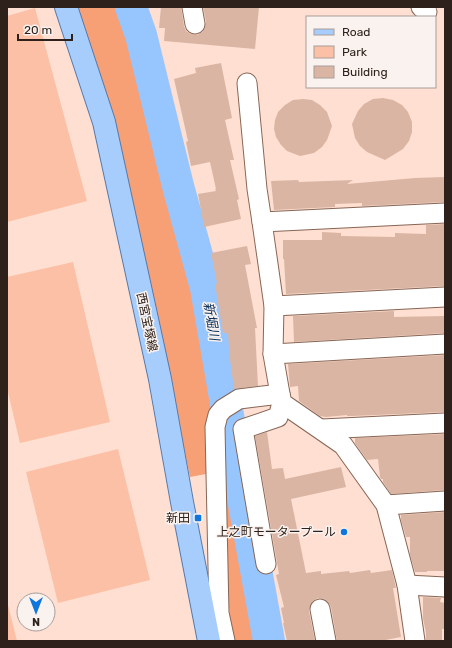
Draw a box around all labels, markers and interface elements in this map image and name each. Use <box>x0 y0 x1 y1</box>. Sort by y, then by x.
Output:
scale bar <box>18 16 72 42</box>
legend <box>306 16 436 88</box>
text: 20 m <box>24 23 52 37</box>
text: Road <box>342 25 370 39</box>
text: Park <box>342 45 368 59</box>
text: Building <box>342 65 388 79</box>
street label: 西宮宝塚線 <box>134 291 160 353</box>
water label: 新堀川 <box>201 301 223 344</box>
place label: 新田 <box>166 511 190 525</box>
marker: 新田 <box>193 513 203 523</box>
place label: 上之町モータープール <box>217 525 336 539</box>
marker: 上之町モータープール <box>339 527 349 537</box>
north arrow <box>16 592 56 632</box>
text: N <box>32 615 40 628</box>

